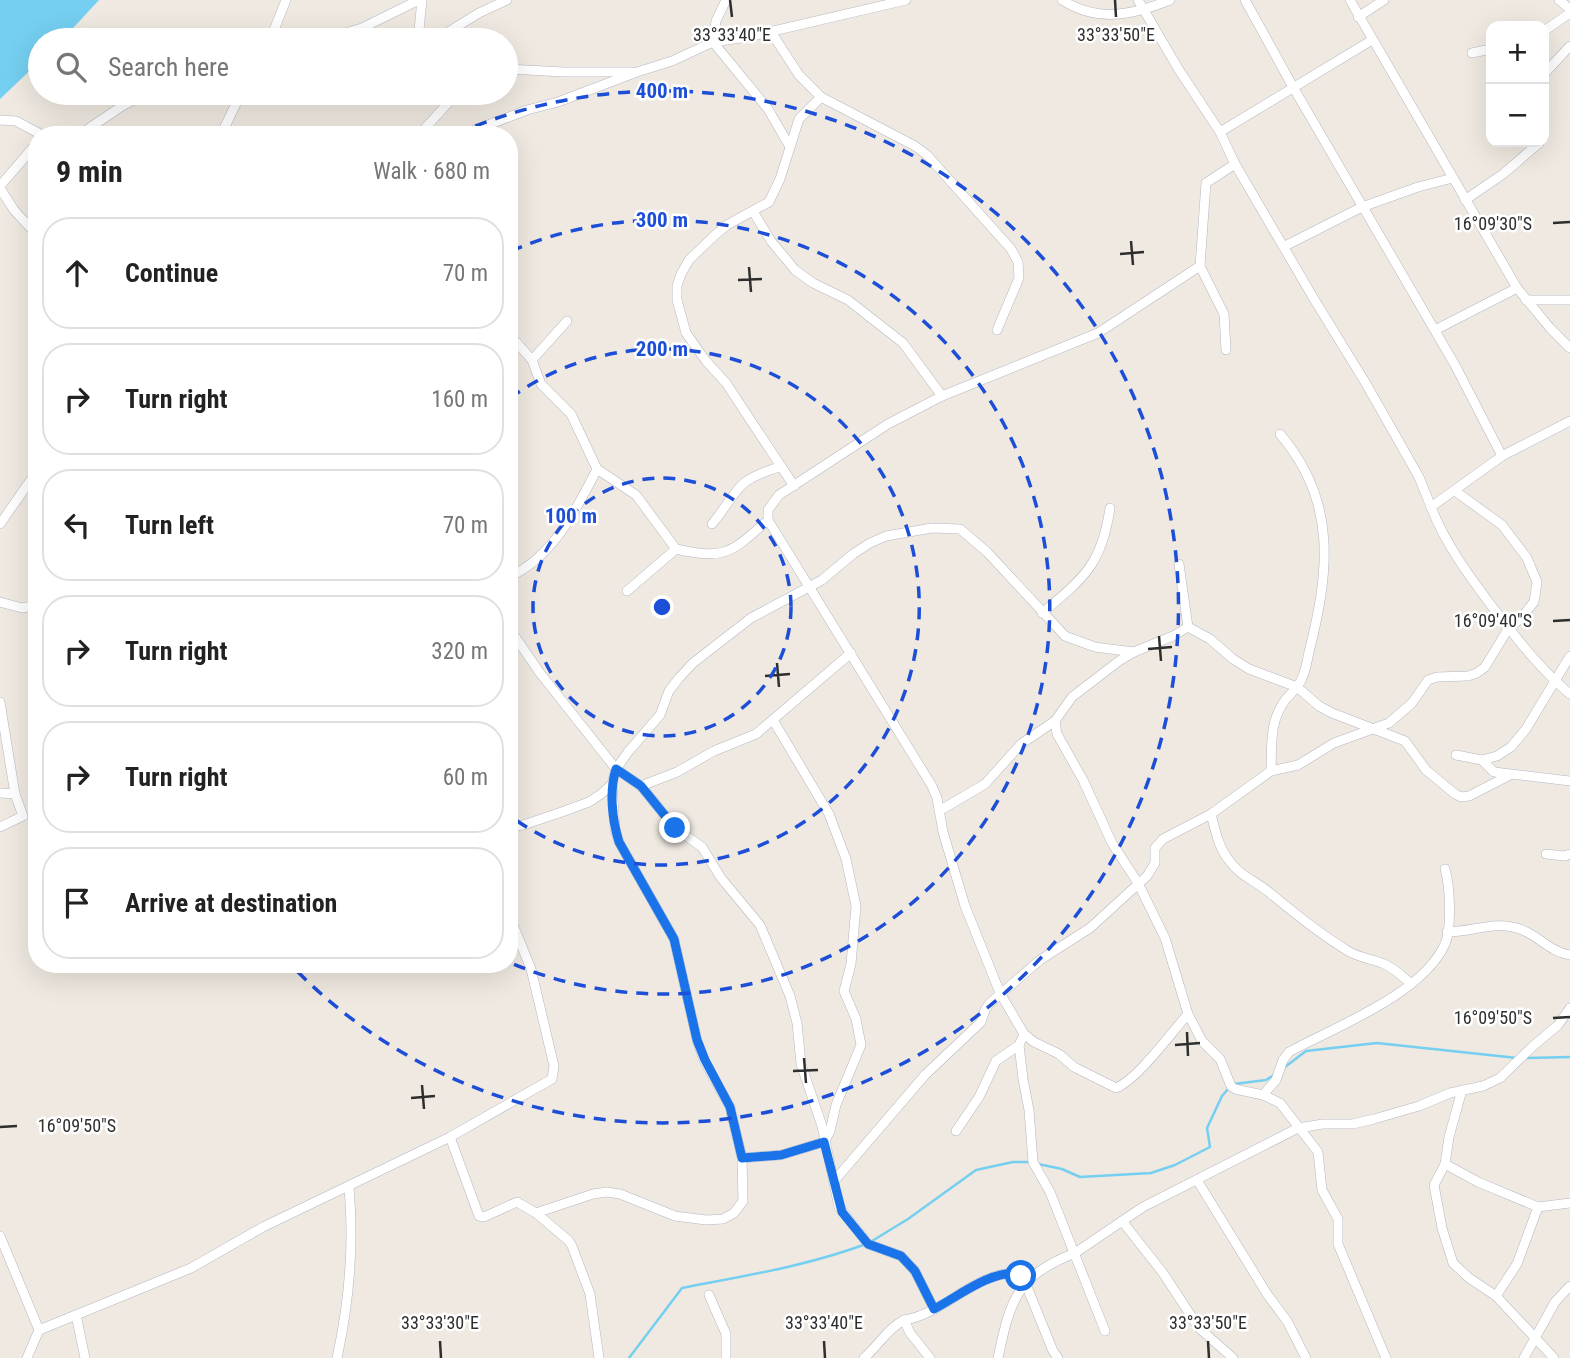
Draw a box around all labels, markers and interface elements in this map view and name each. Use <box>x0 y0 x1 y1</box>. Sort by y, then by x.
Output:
map controls <box>1486 21 1549 147</box>
button: + <box>1486 21 1549 84</box>
text: 33°33'40"E <box>693 24 771 45</box>
text: 33°33'50"E <box>1077 24 1155 45</box>
search box <box>28 28 518 105</box>
icon: search <box>52 48 90 86</box>
text: Search here <box>108 52 229 82</box>
text: 400 m <box>636 79 688 103</box>
button: − <box>1486 84 1549 147</box>
text: 9 min <box>56 154 123 189</box>
text: Walk · 680 m <box>373 158 490 185</box>
text: 300 m <box>636 208 688 232</box>
text: 16°09'30"S <box>1454 213 1532 234</box>
icon: ahead <box>58 254 96 292</box>
text: Continue <box>125 258 218 288</box>
text: 70 m <box>443 260 488 287</box>
text: 200 m <box>636 337 688 361</box>
icon: right <box>58 380 96 418</box>
text: Turn right <box>125 384 227 414</box>
text: 160 m <box>431 386 488 413</box>
text: 100 m <box>545 504 597 528</box>
icon: left <box>58 506 96 544</box>
text: Turn left <box>125 510 214 540</box>
text: 70 m <box>443 512 488 539</box>
centre of rings <box>650 595 674 619</box>
text: 16°09'40"S <box>1454 610 1532 631</box>
icon: right <box>58 632 96 670</box>
text: Turn right <box>125 636 227 666</box>
text: 320 m <box>431 638 488 665</box>
icon: right <box>58 758 96 796</box>
text: Turn right <box>125 762 227 792</box>
text: 60 m <box>443 764 488 791</box>
route end <box>659 812 690 843</box>
icon: arrive <box>58 884 96 922</box>
text: Arrive at destination <box>125 888 337 918</box>
text: 16°09'50"S <box>1454 1007 1532 1028</box>
text: 16°09'50"S <box>38 1115 116 1136</box>
route start <box>1005 1260 1036 1291</box>
text: 33°33'30"E <box>401 1312 479 1333</box>
text: 33°33'40"E <box>785 1312 863 1333</box>
text: 33°33'50"E <box>1169 1312 1247 1333</box>

